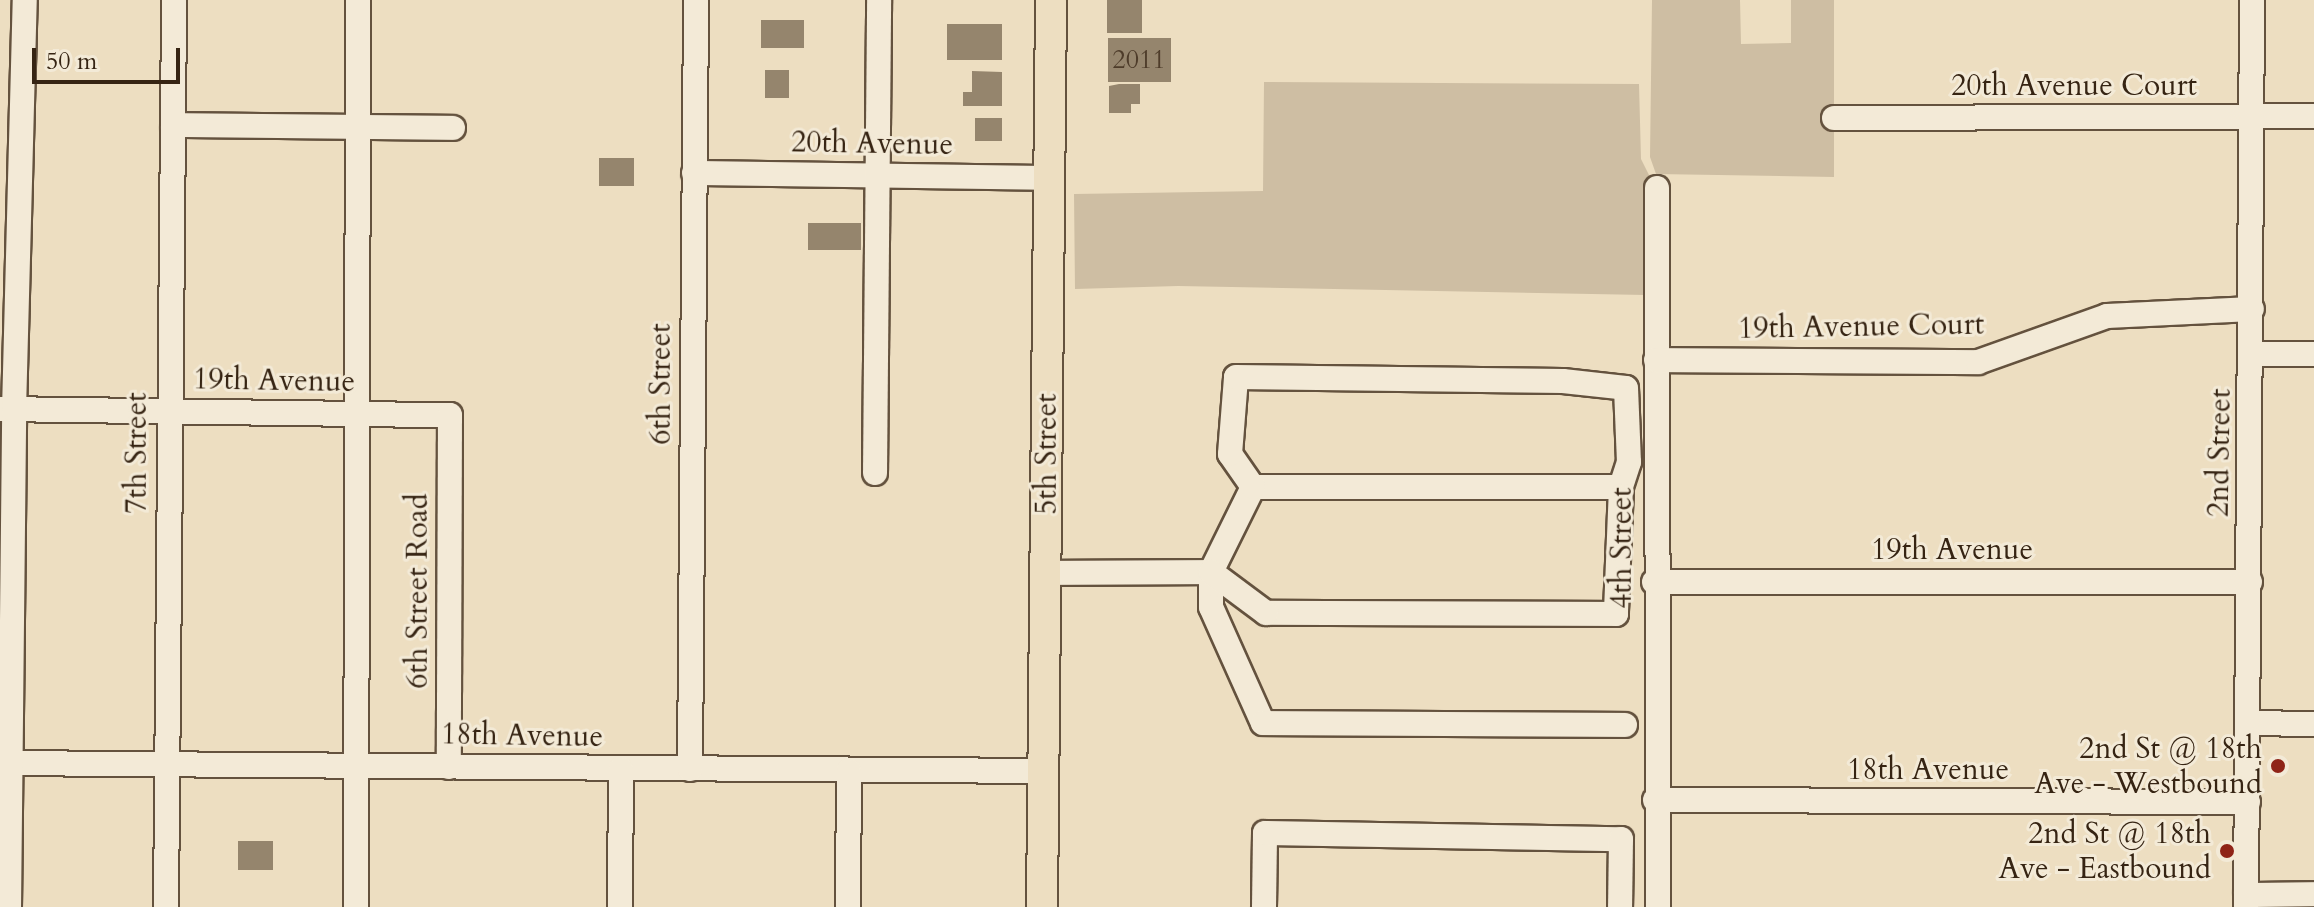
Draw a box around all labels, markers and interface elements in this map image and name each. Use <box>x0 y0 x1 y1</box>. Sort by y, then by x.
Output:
scale bar <box>36 32 184 82</box>
house number: 2011 <box>1112 44 1166 76</box>
text: 50 m <box>46 45 97 78</box>
street label: 20th Avenue Court <box>1951 68 2197 104</box>
street label: 20th Avenue <box>791 125 953 163</box>
street label: 19th Avenue Court <box>1738 307 1984 347</box>
street label: 6th Street <box>643 323 679 445</box>
street label: 19th Avenue <box>193 362 355 400</box>
street label: 2nd Street <box>2201 388 2239 518</box>
street label: 7th Street <box>119 392 155 514</box>
street label: 5th Street <box>1029 393 1065 515</box>
street label: 4th Street <box>1604 487 1640 609</box>
street label: 6th Street Road <box>400 493 436 689</box>
street label: 19th Avenue <box>1871 532 2033 568</box>
street label: 18th Avenue <box>441 717 603 755</box>
place label: 2nd St @ 18th Ave - Westbound <box>2034 731 2262 802</box>
street label: 18th Avenue <box>1847 752 2009 788</box>
marker: 2nd St @ 18th Ave - Westbound <box>2269 757 2287 775</box>
place label: 2nd St @ 18th Ave - Eastbound <box>1999 816 2211 886</box>
marker: 2nd St @ 18th Ave - Eastbound <box>2218 842 2236 860</box>

